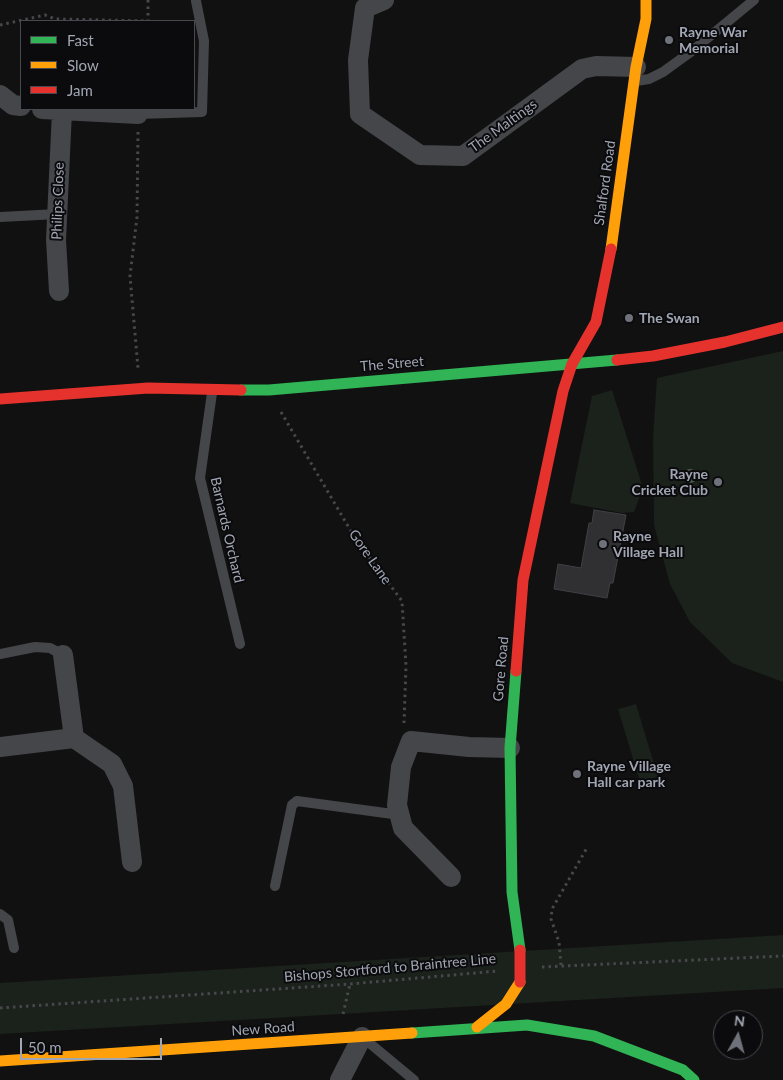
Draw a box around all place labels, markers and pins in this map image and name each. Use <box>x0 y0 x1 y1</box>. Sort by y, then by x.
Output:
place label: Rayne War Memorial <box>679 24 747 56</box>
marker: Rayne War Memorial <box>663 34 675 46</box>
place label: The Swan <box>639 310 700 326</box>
marker: The Swan <box>623 312 635 324</box>
place label: Rayne Cricket Club <box>632 466 708 498</box>
marker: Rayne Cricket Club <box>712 476 724 488</box>
place label: Rayne Village Hall <box>613 528 683 560</box>
marker: Rayne Village Hall <box>597 538 609 550</box>
place label: Rayne Village Hall car park <box>587 758 671 790</box>
marker: Rayne Village Hall car park <box>571 768 583 780</box>

